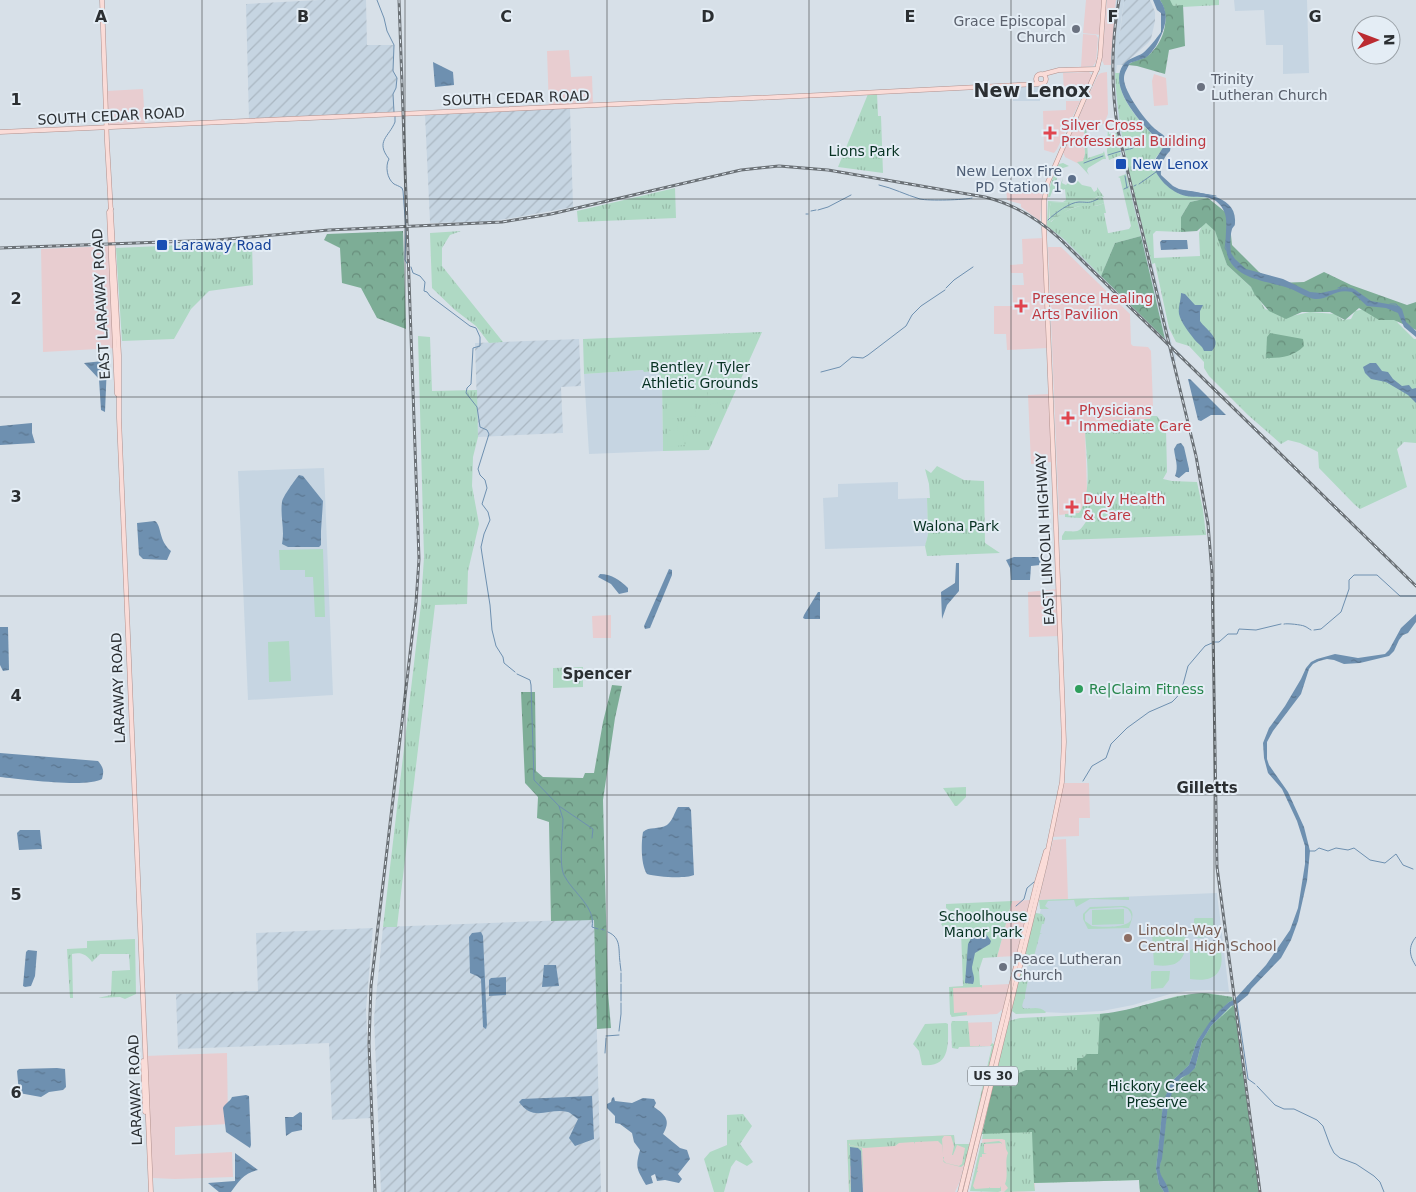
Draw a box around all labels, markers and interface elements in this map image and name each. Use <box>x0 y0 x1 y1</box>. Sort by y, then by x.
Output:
text: A <box>95 7 108 26</box>
text: B <box>297 7 309 26</box>
text: C <box>500 7 512 26</box>
text: D <box>701 7 715 26</box>
text: E <box>905 7 915 26</box>
text: F <box>1108 7 1118 26</box>
text: G <box>1308 7 1322 26</box>
place label: Grace Episcopal Church <box>954 13 1066 45</box>
north arrow <box>1351 15 1401 65</box>
marker: Grace Episcopal Church <box>1070 23 1082 35</box>
text: N <box>1381 34 1397 46</box>
place label: Trinity Lutheran Church <box>1210 71 1328 103</box>
district label: New Lenox <box>974 79 1090 101</box>
marker: Trinity Lutheran Church <box>1195 81 1207 93</box>
street label: SOUTH CEDAR ROAD <box>442 87 590 109</box>
text: 1 <box>10 90 22 109</box>
street label: SOUTH CEDAR ROAD <box>37 104 185 128</box>
place label: Silver Cross Professional Building <box>1061 117 1206 149</box>
marker: Silver Cross Professional Building <box>1043 126 1057 140</box>
park label: Lions Park <box>828 143 900 159</box>
place label: New Lenox <box>1132 156 1208 172</box>
marker: New Lenox <box>1114 157 1128 171</box>
place label: New Lenox Fire PD Station 1 <box>956 163 1062 195</box>
marker: New Lenox Fire PD Station 1 <box>1066 173 1078 185</box>
street label: EAST LARAWAY ROAD <box>89 228 113 380</box>
place label: Laraway Road <box>173 237 272 253</box>
marker: Laraway Road <box>155 238 169 252</box>
text: 2 <box>10 289 22 308</box>
place label: Presence Healing Arts Pavilion <box>1032 290 1153 322</box>
marker: Presence Healing Arts Pavilion <box>1014 299 1028 313</box>
park label: Bentley / Tyler Athletic Grounds <box>642 359 758 391</box>
place label: Physicians Immediate Care <box>1079 402 1191 434</box>
marker: Physicians Immediate Care <box>1061 411 1075 425</box>
street label: EAST LINCOLN HIGHWAY <box>1032 452 1058 625</box>
text: 3 <box>10 487 22 506</box>
place label: Duly Health & Care <box>1083 491 1165 523</box>
marker: Duly Health & Care <box>1065 500 1079 514</box>
park label: Walona Park <box>913 518 1000 534</box>
street label: LARAWAY ROAD <box>108 632 128 744</box>
district label: Spencer <box>563 665 632 683</box>
place label: Re|Claim Fitness <box>1089 681 1204 698</box>
marker: Re|Claim Fitness <box>1073 683 1085 695</box>
text: 4 <box>10 686 22 705</box>
district label: Gilletts <box>1176 779 1238 797</box>
text: 5 <box>10 885 22 904</box>
park label: Schoolhouse Manor Park <box>939 908 1027 940</box>
place label: Lincoln-Way Central High School <box>1138 922 1277 954</box>
marker: Lincoln-Way Central High School <box>1122 932 1134 944</box>
place label: Peace Lutheran Church <box>1013 951 1122 983</box>
marker: Peace Lutheran Church <box>997 961 1009 973</box>
street label: LARAWAY ROAD <box>125 1034 145 1146</box>
road number: US 30 <box>968 1066 1018 1086</box>
park label: Hickory Creek Preserve <box>1108 1078 1207 1110</box>
text: 6 <box>10 1083 22 1102</box>

